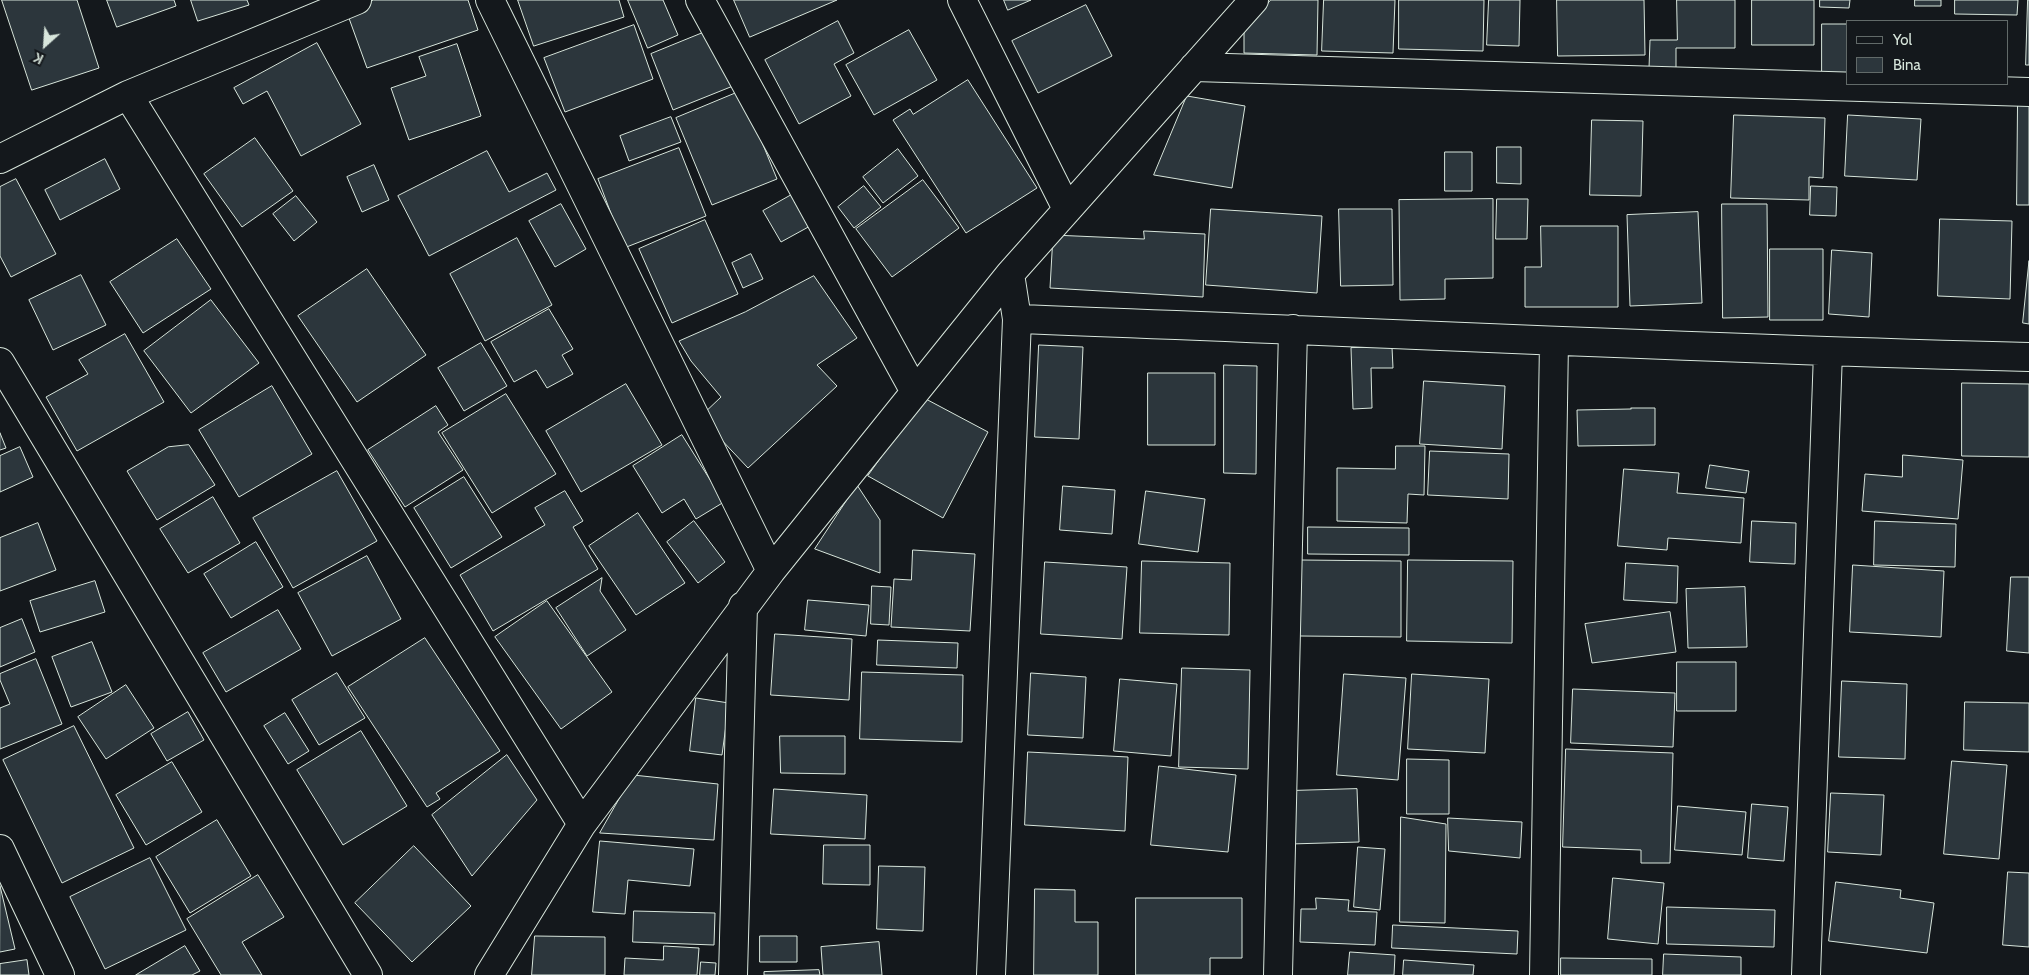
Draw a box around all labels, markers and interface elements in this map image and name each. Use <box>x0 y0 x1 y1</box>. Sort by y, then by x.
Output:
north arrow <box>20 20 70 70</box>
legend <box>1846 20 2009 85</box>
text: Yol <box>1893 31 1912 49</box>
text: K <box>31 48 46 68</box>
text: Bina <box>1893 56 1921 74</box>

